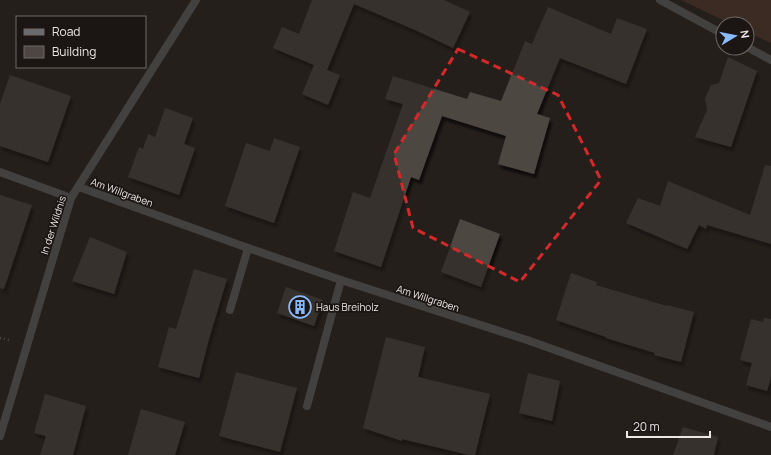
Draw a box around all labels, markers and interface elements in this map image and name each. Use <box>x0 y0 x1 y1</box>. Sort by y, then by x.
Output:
legend <box>16 16 146 68</box>
north arrow <box>715 16 755 56</box>
text: Road <box>52 23 80 40</box>
text: N <box>737 29 753 39</box>
text: Building <box>52 43 96 60</box>
street label: Am Willgraben <box>89 174 155 210</box>
street label: In der Wildnis <box>37 194 69 256</box>
street label: Am Willgraben <box>395 281 461 315</box>
building icon: Haus Breiholz <box>287 294 313 320</box>
place label: Haus Breiholz <box>316 300 379 314</box>
scale bar <box>627 413 710 439</box>
text: 20 m <box>633 418 660 435</box>

